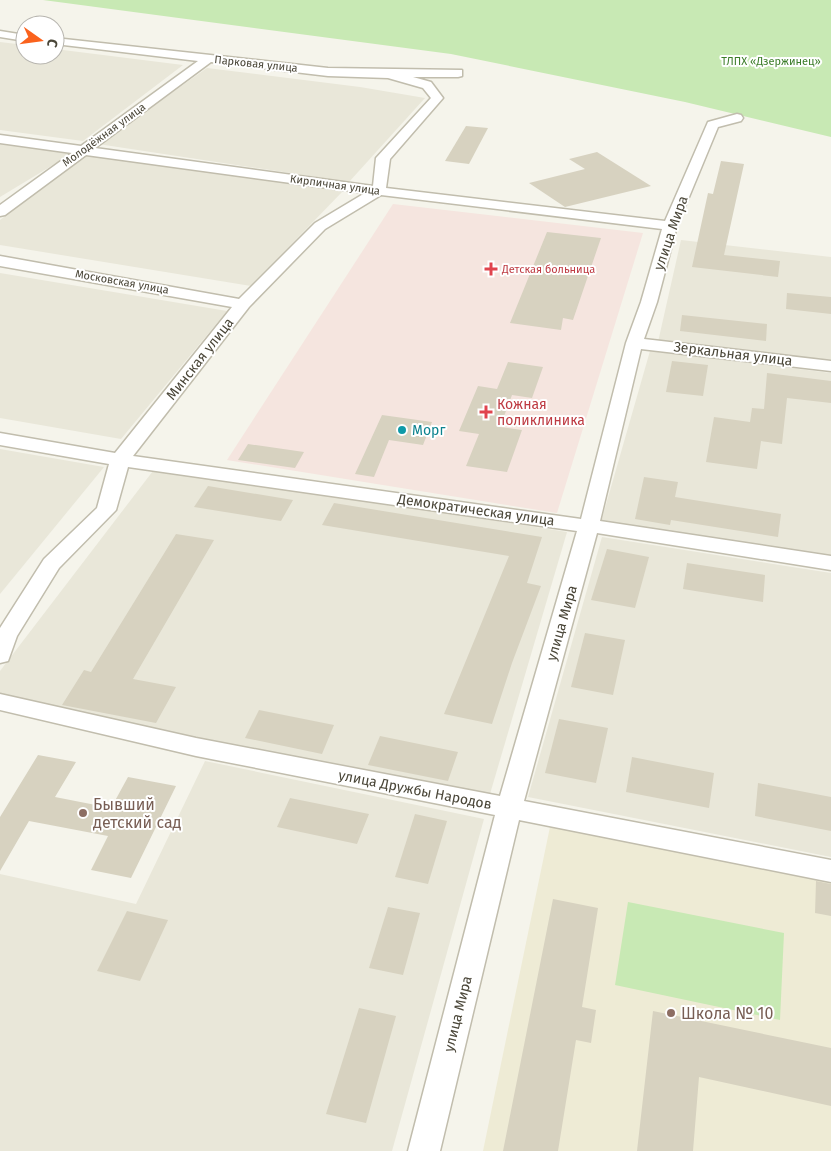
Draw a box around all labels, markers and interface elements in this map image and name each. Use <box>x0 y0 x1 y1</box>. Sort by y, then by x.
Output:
north arrow <box>15 15 65 65</box>
text: С <box>43 37 61 49</box>
street label: Парковая улица <box>214 53 298 75</box>
park label: ТЛПХ «Дзержинец» <box>721 55 821 68</box>
street label: Молодёжная улица <box>60 100 148 170</box>
street label: Кирпичная улица <box>289 172 381 198</box>
street label: улица Мира <box>650 193 692 273</box>
marker: Детская больница <box>484 262 498 276</box>
place label: Детская больница <box>501 263 595 276</box>
street label: Московская улица <box>74 267 170 297</box>
street label: Минская улица <box>163 315 237 403</box>
street label: Зеркальная улица <box>673 338 793 370</box>
place label: Кожная поликлиника <box>497 396 585 429</box>
marker: Кожная поликлиника <box>479 405 493 419</box>
place label: Морг <box>412 422 445 439</box>
marker: Морг <box>396 424 408 436</box>
street label: Демократическая улица <box>395 490 556 529</box>
street label: улица Мира <box>543 583 581 663</box>
street label: улица Дружбы Народов <box>337 767 493 813</box>
place label: Бывший детский сад <box>93 795 182 832</box>
marker: Бывший детский сад <box>77 807 89 819</box>
street label: улица Мира <box>440 974 476 1054</box>
place label: Школа № 10 <box>681 1004 773 1023</box>
marker: Школа № 10 <box>665 1007 677 1019</box>

